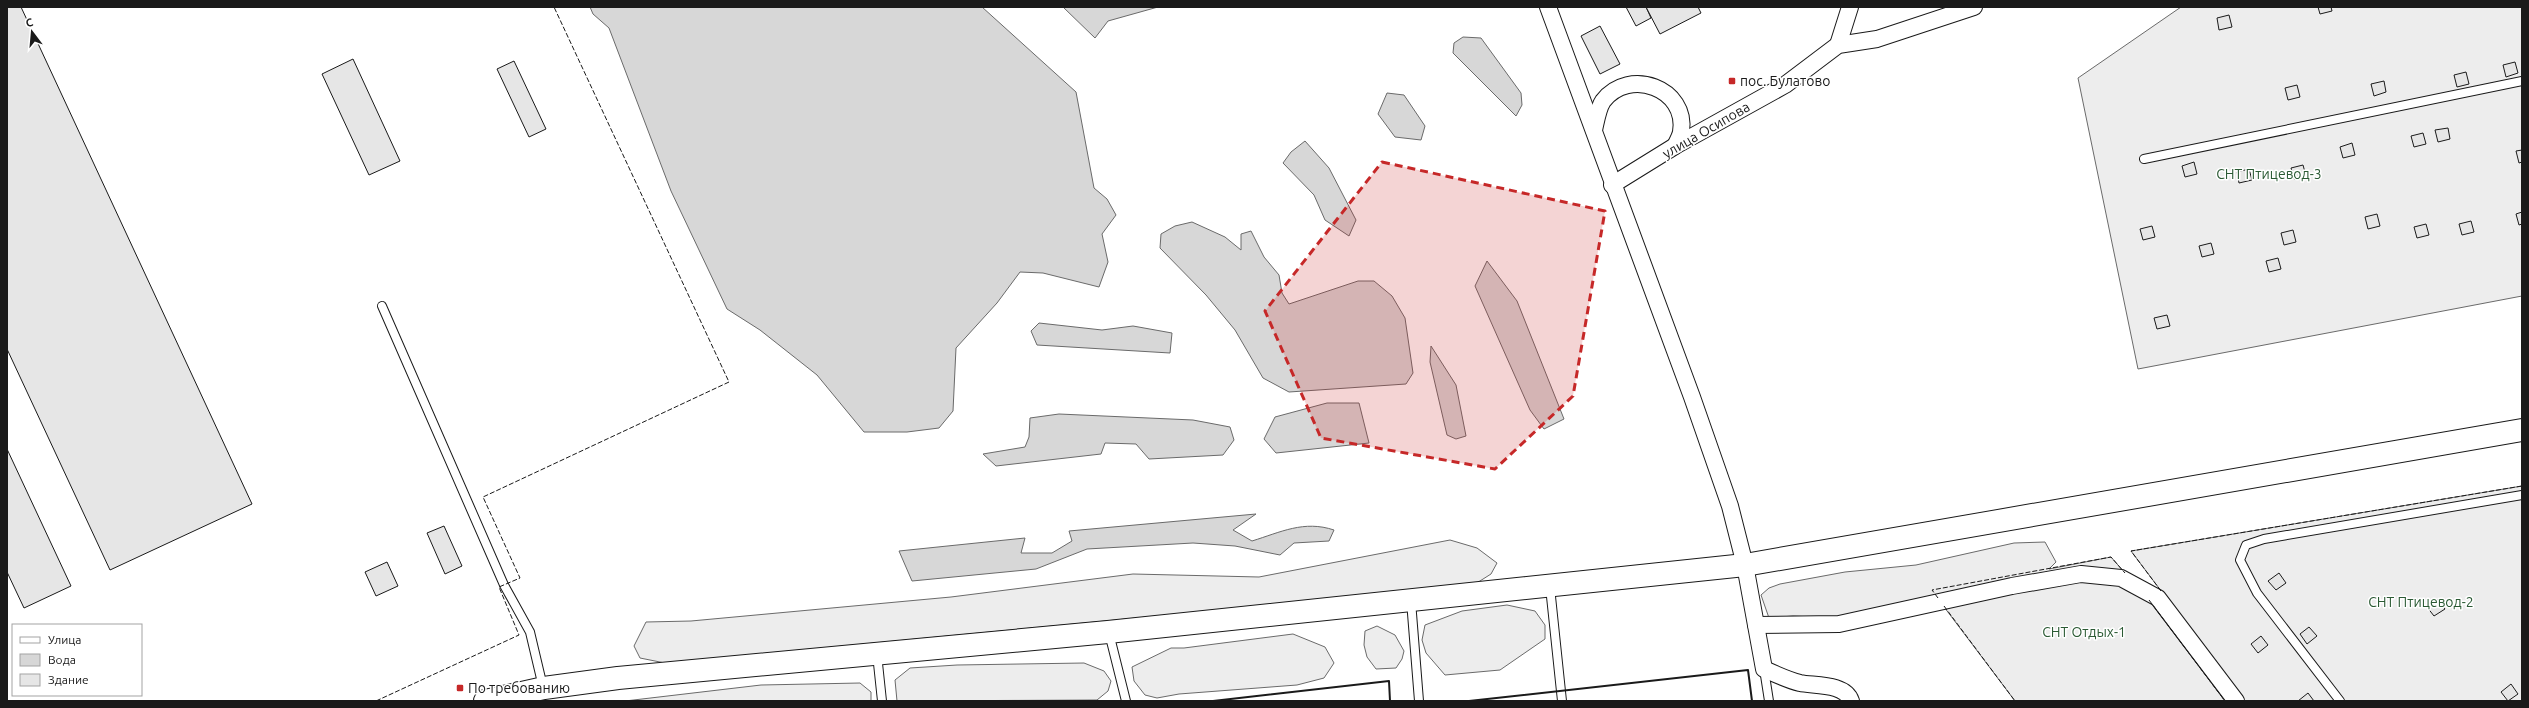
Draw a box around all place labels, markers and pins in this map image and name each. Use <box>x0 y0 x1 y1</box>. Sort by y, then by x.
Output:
place label: пос. Булатово <box>1740 73 1830 89</box>
marker: пос. Булатово <box>1727 76 1737 86</box>
place label: По требованию <box>468 680 570 696</box>
marker: По требованию <box>455 683 465 693</box>

